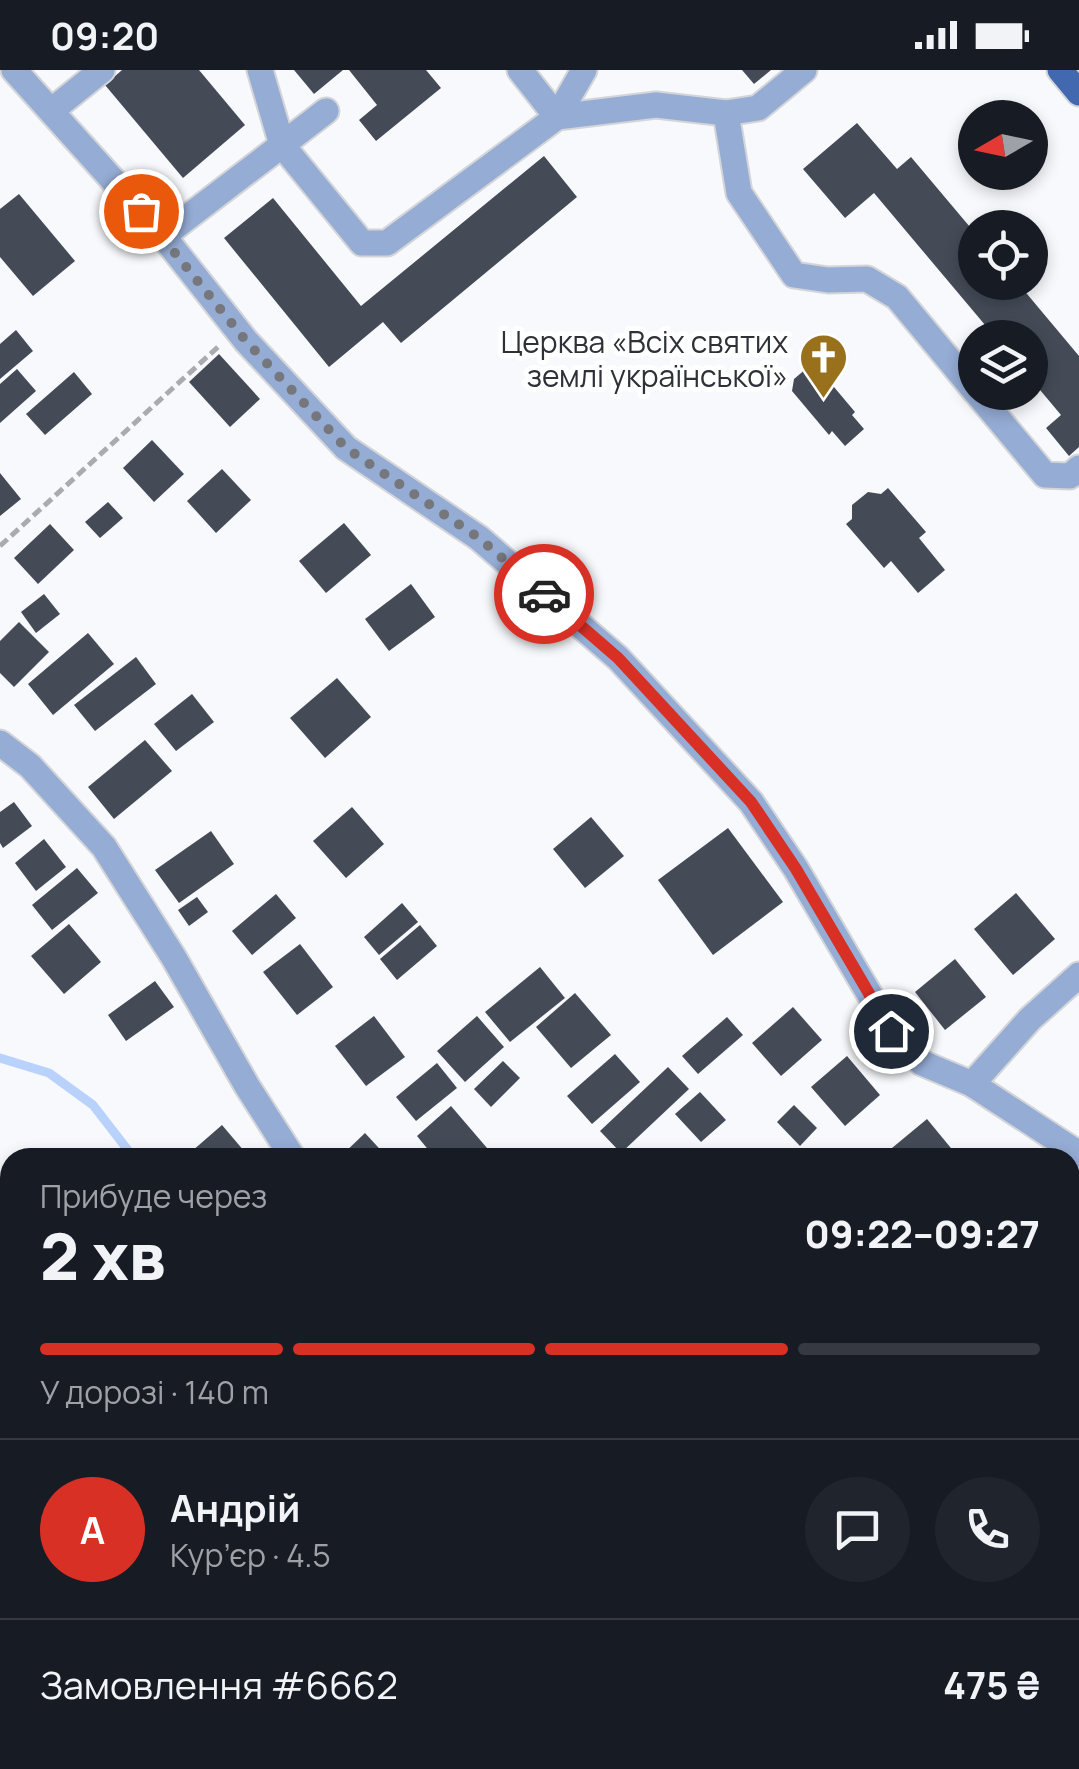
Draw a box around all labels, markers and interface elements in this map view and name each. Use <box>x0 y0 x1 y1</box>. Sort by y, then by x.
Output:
text: 09:20 <box>50 9 159 61</box>
north arrow <box>958 100 1048 190</box>
map controls <box>958 100 1048 410</box>
pin <box>99 169 184 254</box>
icon: bag <box>114 184 169 239</box>
button: locate <box>958 210 1048 300</box>
button: layers <box>958 320 1048 410</box>
place label: Церква «Всіх святих землі української» <box>501 321 788 396</box>
church icon: Церква «Всіх святих землі української» <box>797 332 849 400</box>
courier <box>494 544 594 644</box>
icon: car <box>517 567 572 622</box>
pin <box>849 989 934 1074</box>
icon: home <box>864 1004 919 1059</box>
text: Прибуде через <box>40 1174 267 1218</box>
text: 09:22–09:27 <box>804 1207 1040 1259</box>
text: 2 хв <box>40 1211 166 1300</box>
text: У дорозі · 140 m <box>40 1370 269 1414</box>
button: chat <box>805 1477 910 1582</box>
button: phone <box>935 1477 1040 1582</box>
text: Андрій <box>170 1481 300 1533</box>
text: А <box>80 1503 105 1555</box>
text: Кур’єр · 4.5 <box>170 1533 331 1577</box>
text: Замовлення #6662 <box>40 1658 398 1710</box>
text: 475 ₴ <box>943 1658 1040 1710</box>

